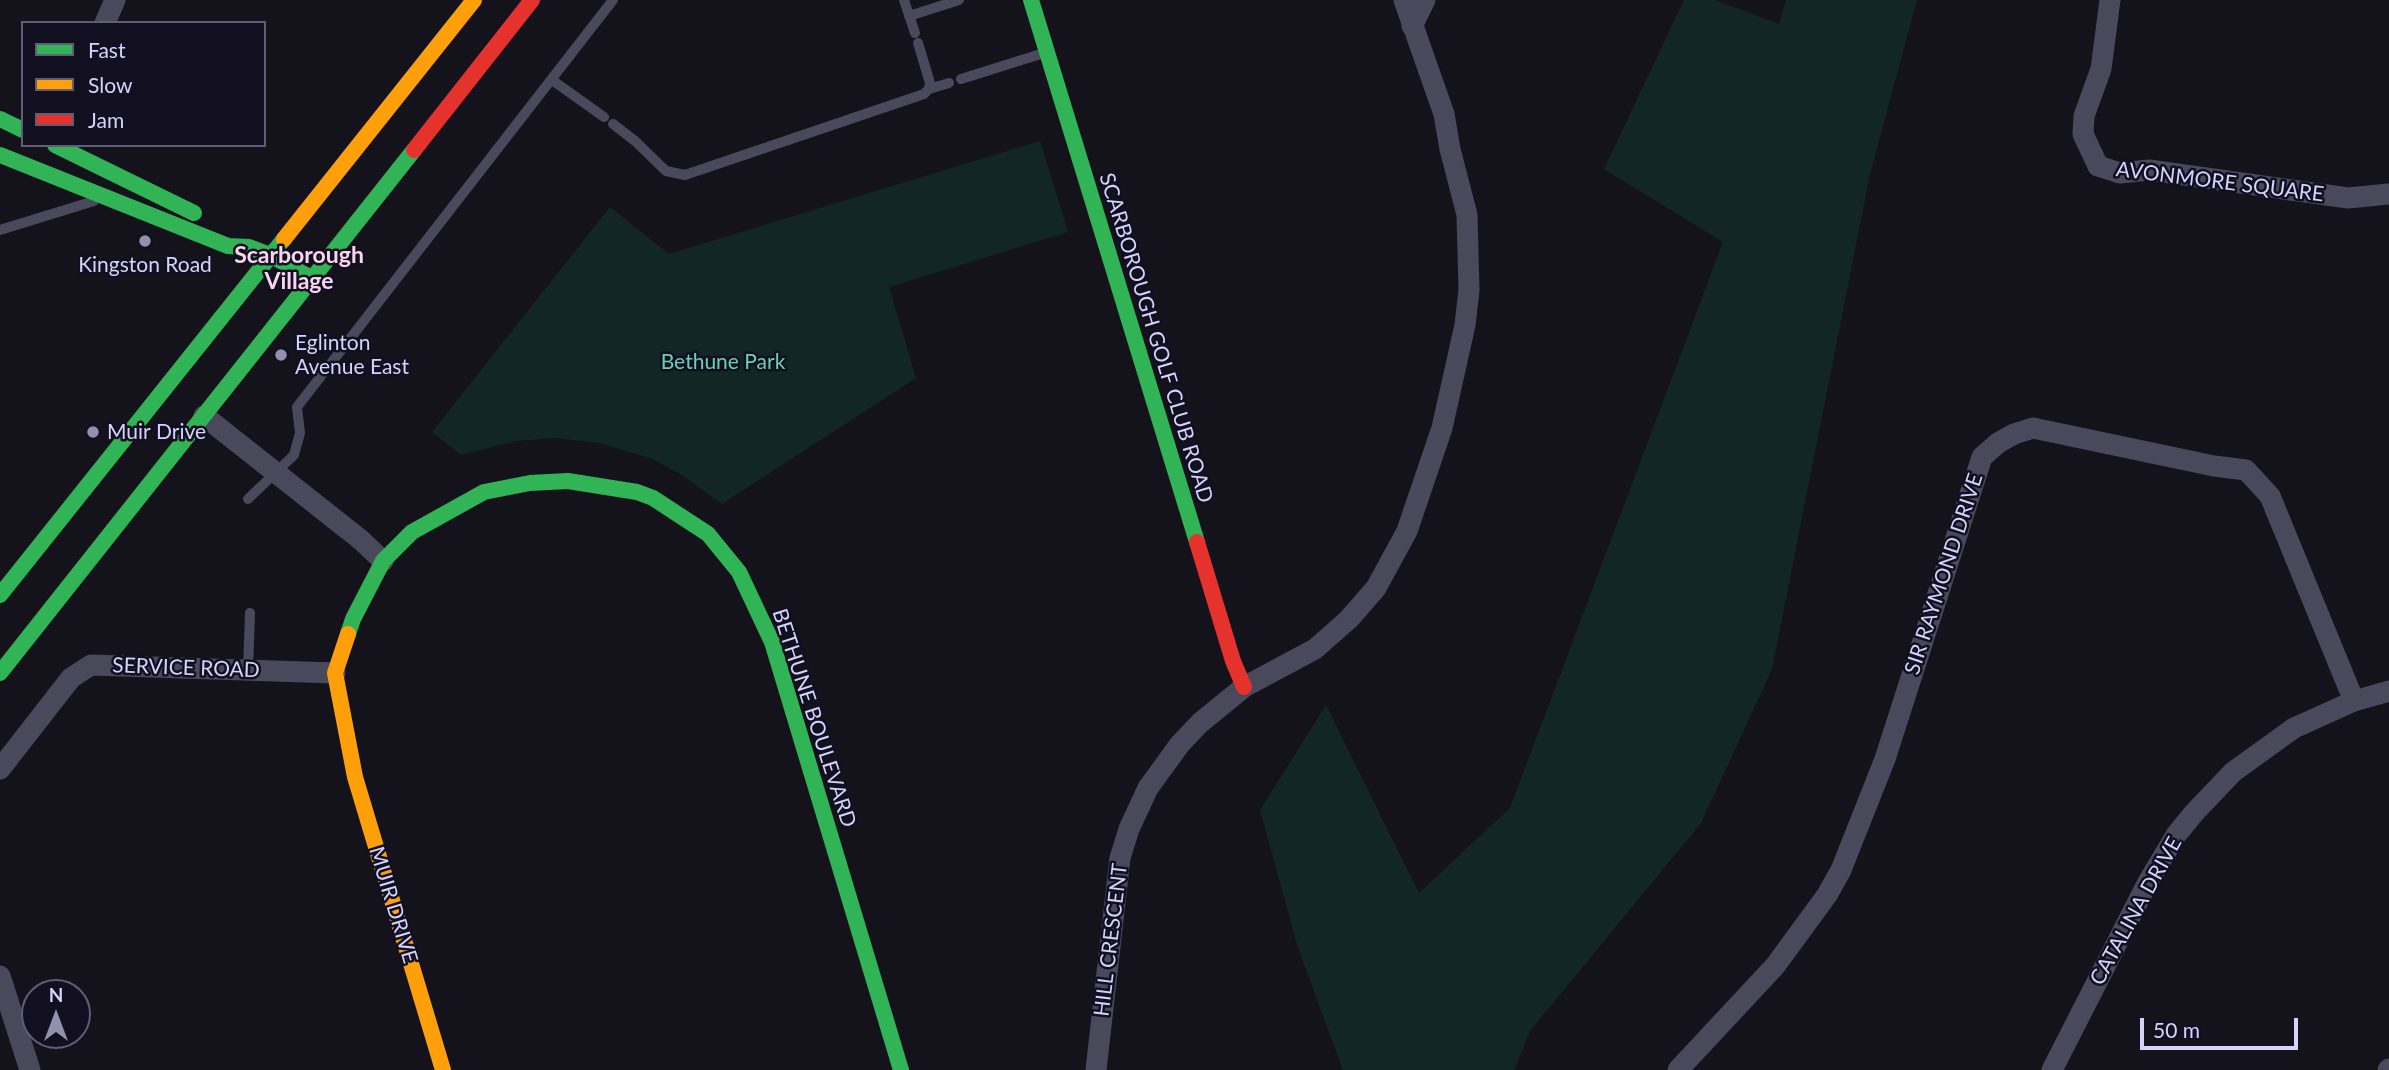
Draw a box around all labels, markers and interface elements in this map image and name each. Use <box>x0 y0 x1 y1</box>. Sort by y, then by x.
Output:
legend <box>21 21 266 147</box>
text: Fast <box>88 37 125 62</box>
text: Slow <box>88 72 132 97</box>
text: Jam <box>88 107 124 132</box>
street label: AVONMORE SQUARE <box>2114 157 2326 207</box>
street label: SCARBOROUGH GOLF CLUB ROAD <box>1094 170 1218 506</box>
marker: Kingston Road <box>137 233 153 249</box>
district label: Scarborough Village <box>234 242 364 296</box>
place label: Kingston Road <box>78 252 212 278</box>
place label: Eglinton Avenue East <box>295 330 409 380</box>
marker: Eglinton Avenue East <box>273 347 289 363</box>
park label: Bethune Park <box>661 349 785 375</box>
place label: Muir Drive <box>107 419 206 445</box>
marker: Muir Drive <box>85 424 101 440</box>
street label: SIR RAYMOND DRIVE <box>1900 470 1988 678</box>
street label: BETHUNE BOULEVARD <box>767 606 861 830</box>
street label: SERVICE ROAD <box>112 653 260 683</box>
street label: CATALINA DRIVE <box>2085 832 2187 990</box>
street label: MUIR DRIVE <box>363 844 423 966</box>
street label: HILL CRESCENT <box>1089 862 1133 1018</box>
north arrow <box>21 979 91 1049</box>
text: N <box>49 983 63 1006</box>
scale bar <box>2144 1004 2302 1048</box>
text: 50 m <box>2153 1017 2200 1042</box>

